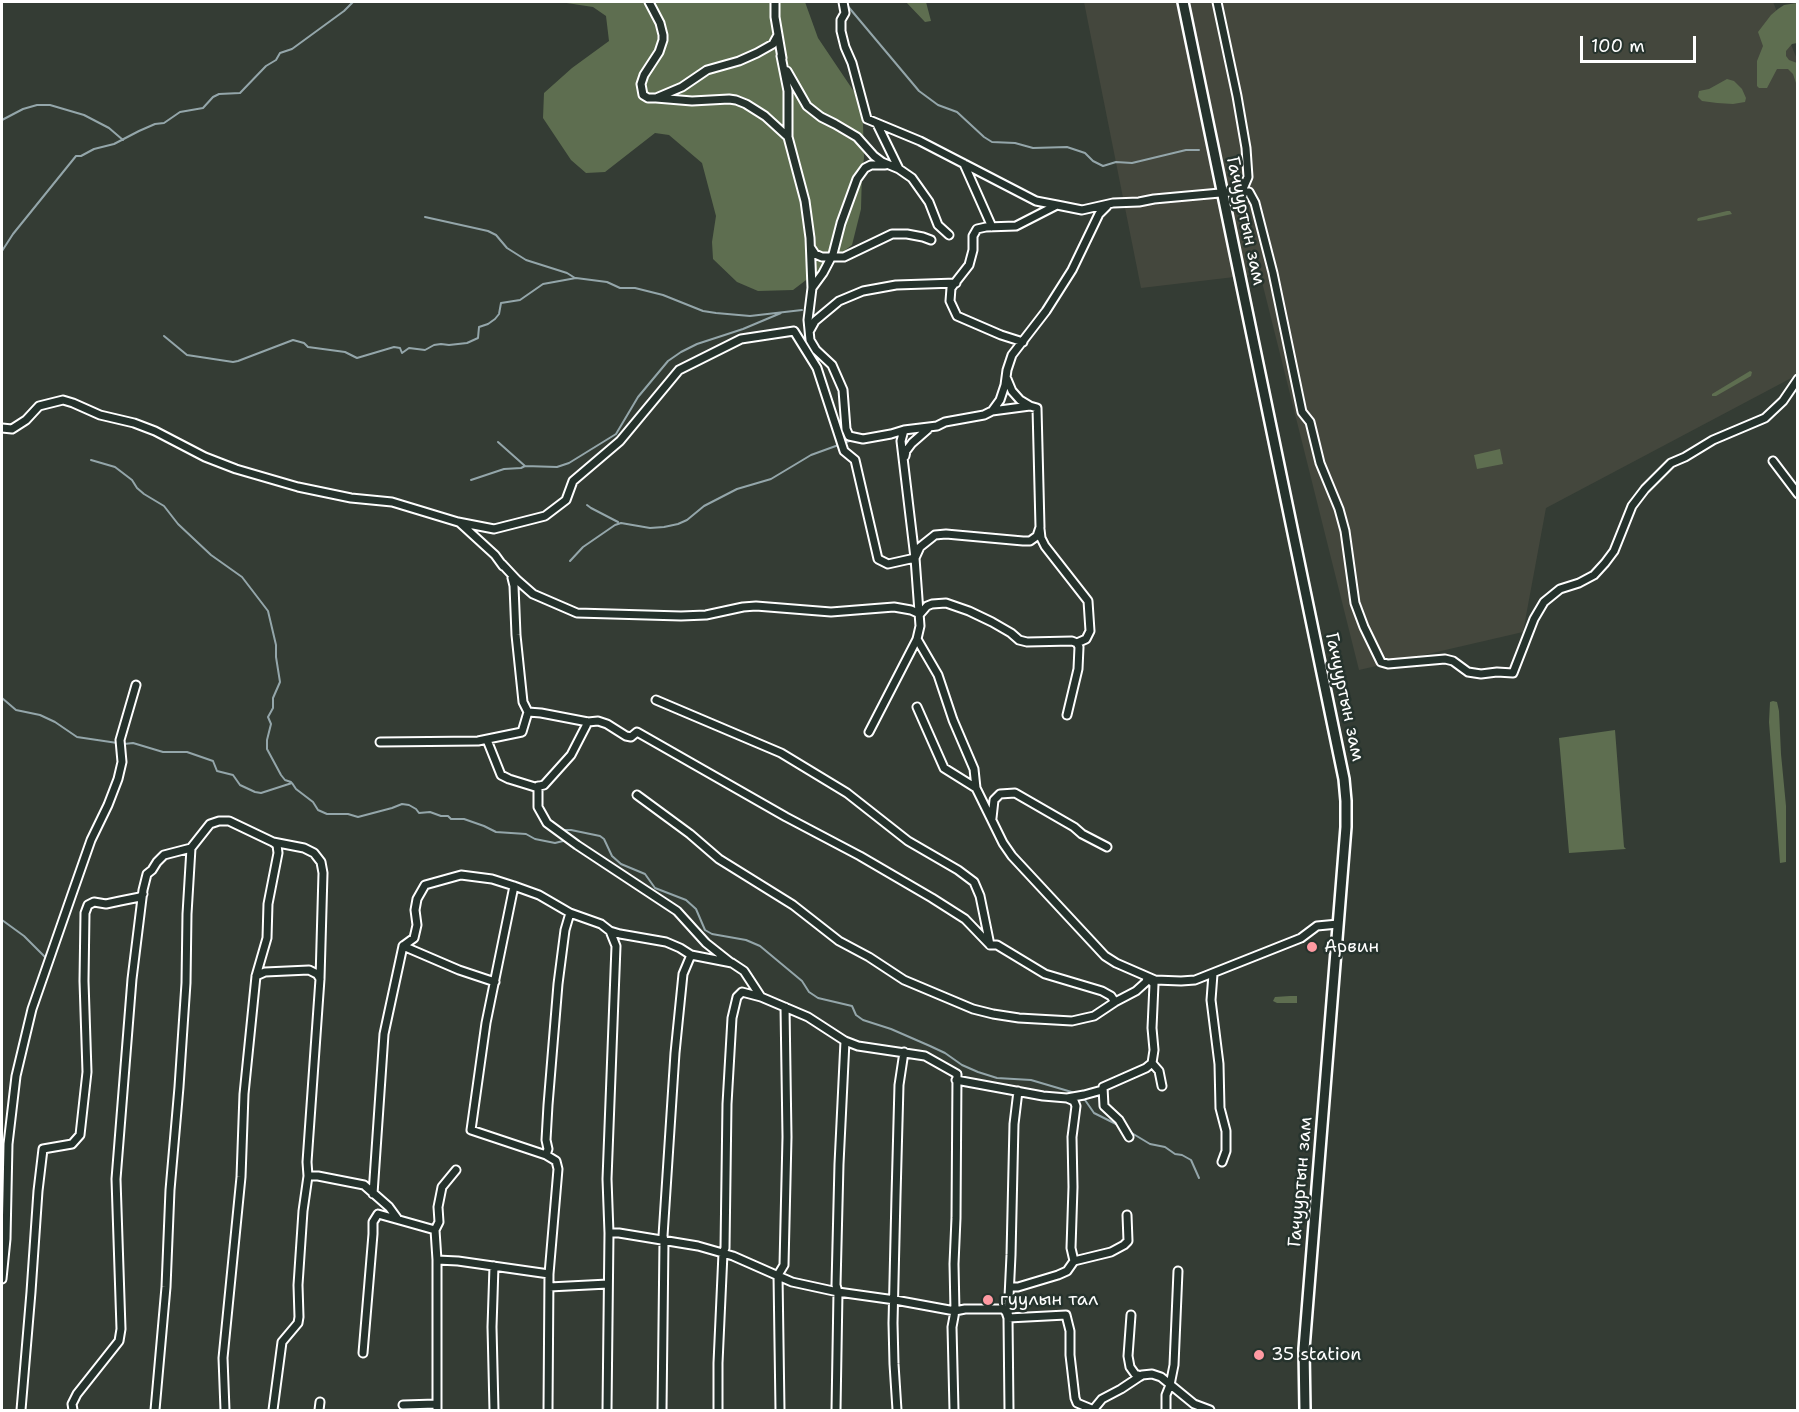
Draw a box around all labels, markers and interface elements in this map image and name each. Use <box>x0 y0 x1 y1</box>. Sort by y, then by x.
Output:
scale bar <box>1583 24 1698 62</box>
text: 100 m <box>1591 34 1645 58</box>
street label: Гачууртын зам <box>1221 155 1269 287</box>
street label: Гачууртын зам <box>1320 631 1368 763</box>
place label: Арвин <box>1324 936 1379 958</box>
marker: Арвин <box>1305 940 1319 954</box>
street label: Гачууртын зам <box>1285 1116 1317 1248</box>
place label: гуулын тал <box>1000 1289 1098 1311</box>
marker: гуулын тал <box>981 1293 995 1307</box>
place label: 35 station <box>1271 1344 1361 1366</box>
marker: 35 station <box>1252 1348 1266 1362</box>

